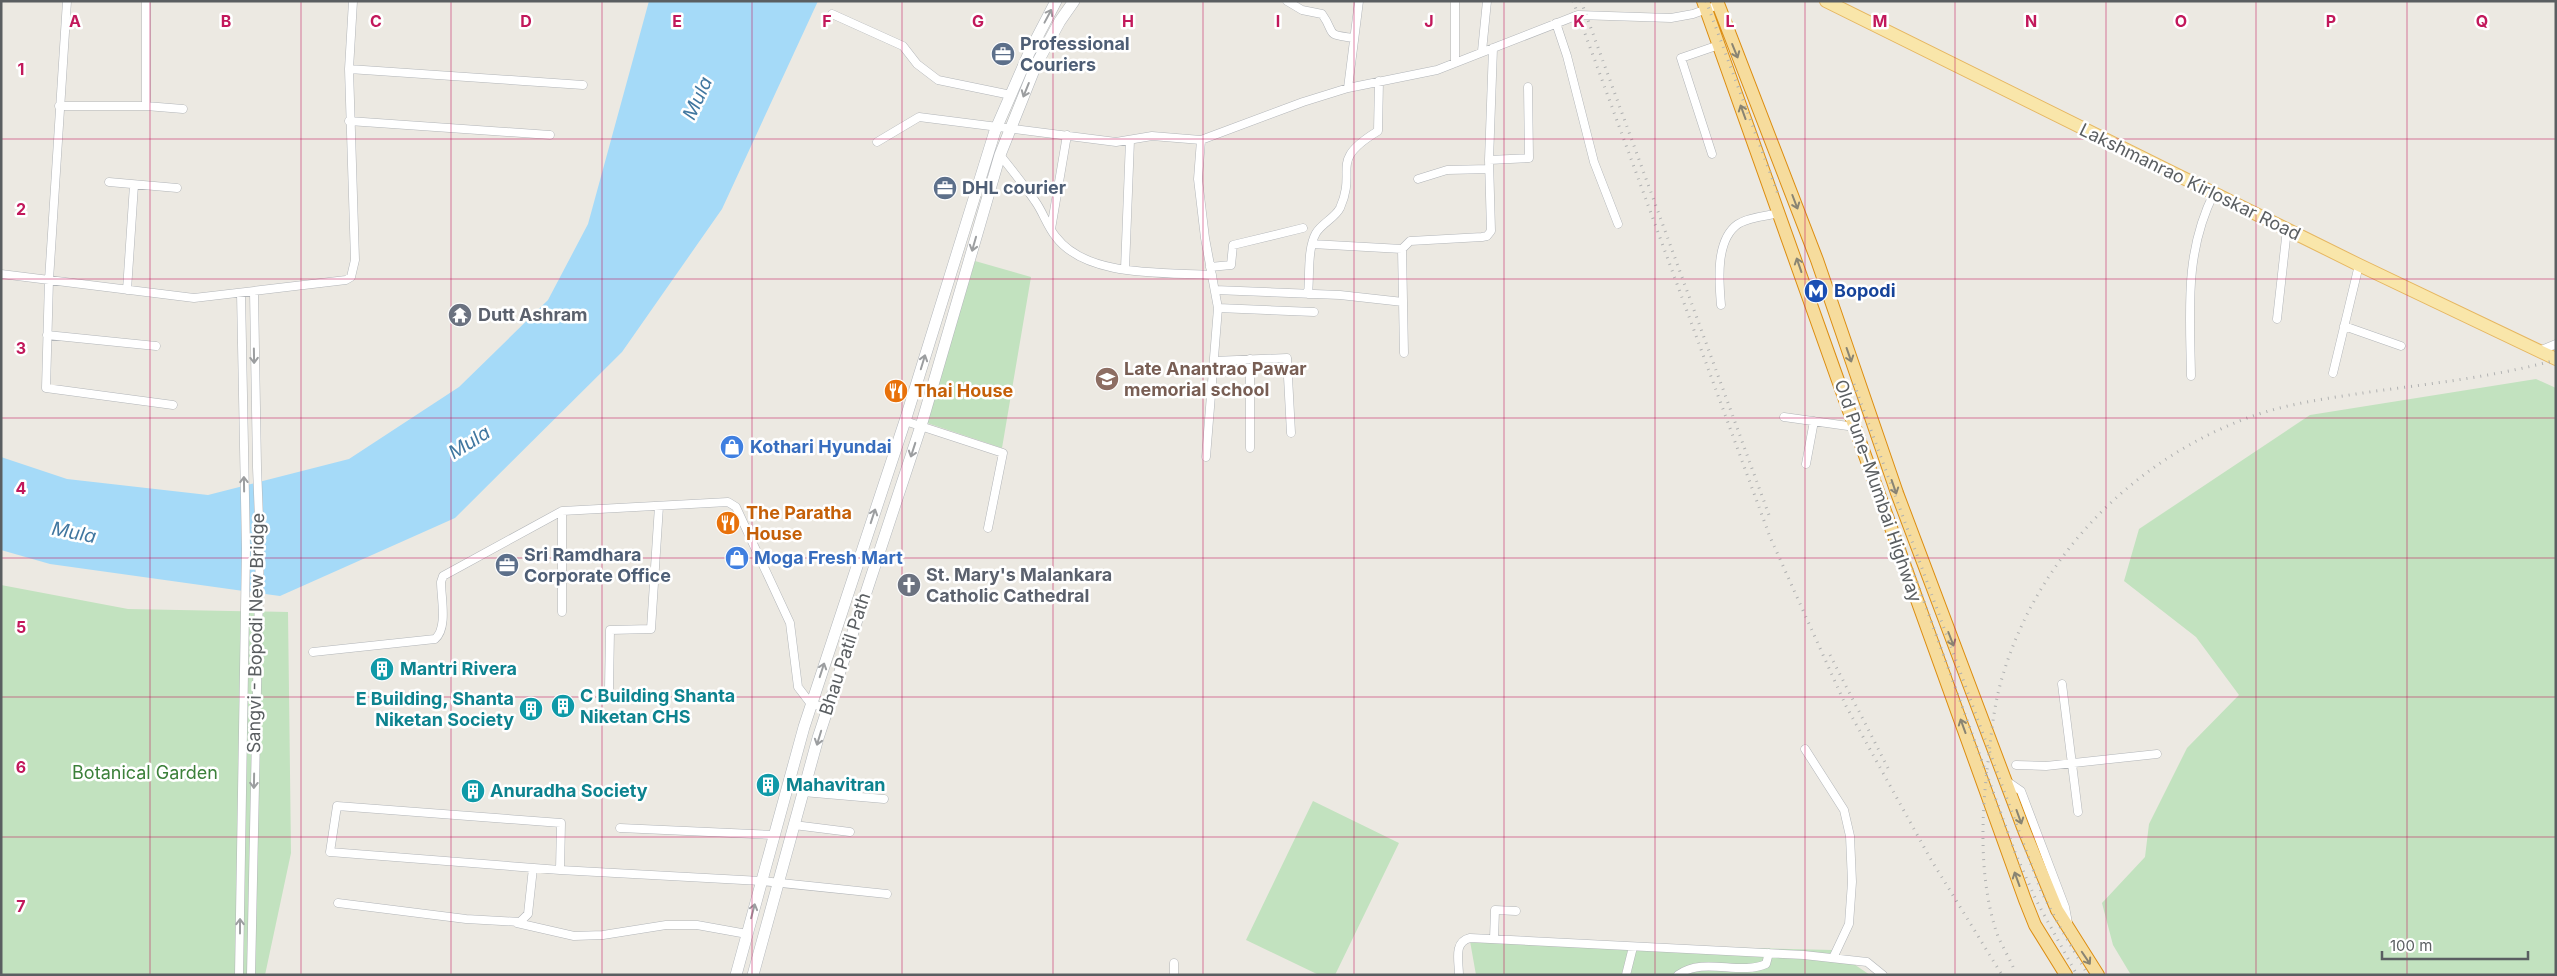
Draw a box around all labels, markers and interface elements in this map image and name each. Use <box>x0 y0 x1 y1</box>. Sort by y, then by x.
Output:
one-way arrow <box>1044 9 1053 24</box>
text: A <box>69 11 81 31</box>
text: B <box>221 11 231 31</box>
text: C <box>370 11 382 31</box>
text: D <box>520 11 532 31</box>
text: E <box>672 11 682 31</box>
text: F <box>822 11 832 31</box>
text: G <box>972 11 984 31</box>
text: H <box>1122 11 1134 31</box>
text: I <box>1276 11 1280 31</box>
text: J <box>1424 11 1434 31</box>
text: K <box>1573 11 1585 31</box>
text: L <box>1725 11 1735 31</box>
text: M <box>1873 11 1887 31</box>
text: N <box>2025 11 2037 31</box>
text: O <box>2175 11 2187 31</box>
text: P <box>2326 11 2336 31</box>
text: Q <box>2476 11 2488 31</box>
place label: Professional Couriers <box>1020 33 1130 75</box>
office icon: Professional Couriers <box>990 41 1016 67</box>
one-way arrow <box>1732 43 1741 58</box>
text: 1 <box>18 59 24 79</box>
water label: Mula <box>678 73 717 123</box>
one-way arrow <box>1021 82 1031 97</box>
one-way arrow <box>1738 105 1747 121</box>
street label: Lakshmanrao Kirloskar Road <box>2076 119 2304 244</box>
office icon: DHL courier <box>932 175 958 201</box>
place label: DHL courier <box>962 177 1066 198</box>
one-way arrow <box>1790 194 1800 209</box>
text: 2 <box>16 199 26 219</box>
one-way arrow <box>969 236 978 252</box>
one-way arrow <box>1793 257 1803 273</box>
metro station icon: Bopodi <box>1803 278 1829 304</box>
place label: Bopodi <box>1834 280 1896 301</box>
temple icon: Dutt Ashram <box>447 302 473 328</box>
place label: Dutt Ashram <box>478 304 588 325</box>
text: 3 <box>16 338 26 358</box>
one-way arrow <box>1845 346 1855 362</box>
one-way arrow <box>250 348 259 364</box>
one-way arrow <box>919 354 928 370</box>
place label: Late Anantrao Pawar memorial school <box>1124 358 1307 400</box>
school or university icon: Late Anantrao Pawar memorial school <box>1094 366 1120 392</box>
street label: Old Pune–Mumbai Highway <box>1830 377 1926 605</box>
restaurant icon: Thai House <box>883 378 909 404</box>
place label: Thai House <box>914 380 1014 401</box>
water label: Mula <box>444 421 495 464</box>
shop icon: Kothari Hyundai <box>719 434 745 460</box>
place label: Kothari Hyundai <box>750 436 892 457</box>
one-way arrow <box>908 442 917 457</box>
one-way arrow <box>240 476 249 492</box>
text: 4 <box>16 478 27 498</box>
one-way arrow <box>1890 478 1900 494</box>
place label: The Paratha House <box>746 502 852 544</box>
one-way arrow <box>869 509 878 524</box>
restaurant icon: The Paratha House <box>715 510 741 536</box>
street label: Sangvi - Bopodi New Bridge <box>243 513 268 753</box>
water label: Mula <box>50 517 98 548</box>
place label: Sri Ramdhara Corporate Office <box>524 544 671 586</box>
shop icon: Moga Fresh Mart <box>724 545 750 571</box>
place label: Moga Fresh Mart <box>754 547 903 568</box>
office icon: Sri Ramdhara Corporate Office <box>494 552 520 578</box>
place label: St. Mary's Malankara Catholic Cathedral <box>926 564 1112 606</box>
church icon: St. Mary's Malankara Catholic Cathedral <box>896 572 922 598</box>
street label: Bhau Patil Path <box>815 590 874 718</box>
text: 5 <box>16 617 26 637</box>
one-way arrow <box>1947 631 1957 646</box>
building icon: Mantri Rivera <box>369 656 395 682</box>
place label: Mantri Rivera <box>400 658 517 679</box>
one-way arrow <box>818 663 827 679</box>
place label: C Building Shanta Niketan CHS <box>580 685 735 727</box>
place label: E Building, Shanta Niketan Society <box>356 688 514 730</box>
building icon: C Building Shanta Niketan CHS <box>550 693 576 719</box>
building icon: E Building, Shanta Niketan Society <box>518 696 544 722</box>
one-way arrow <box>1957 719 1967 734</box>
one-way arrow <box>813 729 823 745</box>
text: 6 <box>16 757 26 777</box>
park label: Botanical Garden <box>72 762 218 783</box>
building icon: Mahavitran <box>755 772 781 798</box>
one-way arrow <box>249 773 258 789</box>
place label: Mahavitran <box>786 774 886 795</box>
building icon: Anuradha Society <box>460 778 486 804</box>
place label: Anuradha Society <box>490 780 648 801</box>
one-way arrow <box>2015 809 2024 825</box>
one-way arrow <box>2012 872 2021 887</box>
text: 7 <box>16 896 26 916</box>
one-way arrow <box>749 903 758 919</box>
one-way arrow <box>235 918 245 934</box>
scale bar <box>2382 928 2528 960</box>
text: 100 m <box>2390 936 2432 955</box>
one-way arrow <box>2081 950 2091 964</box>

